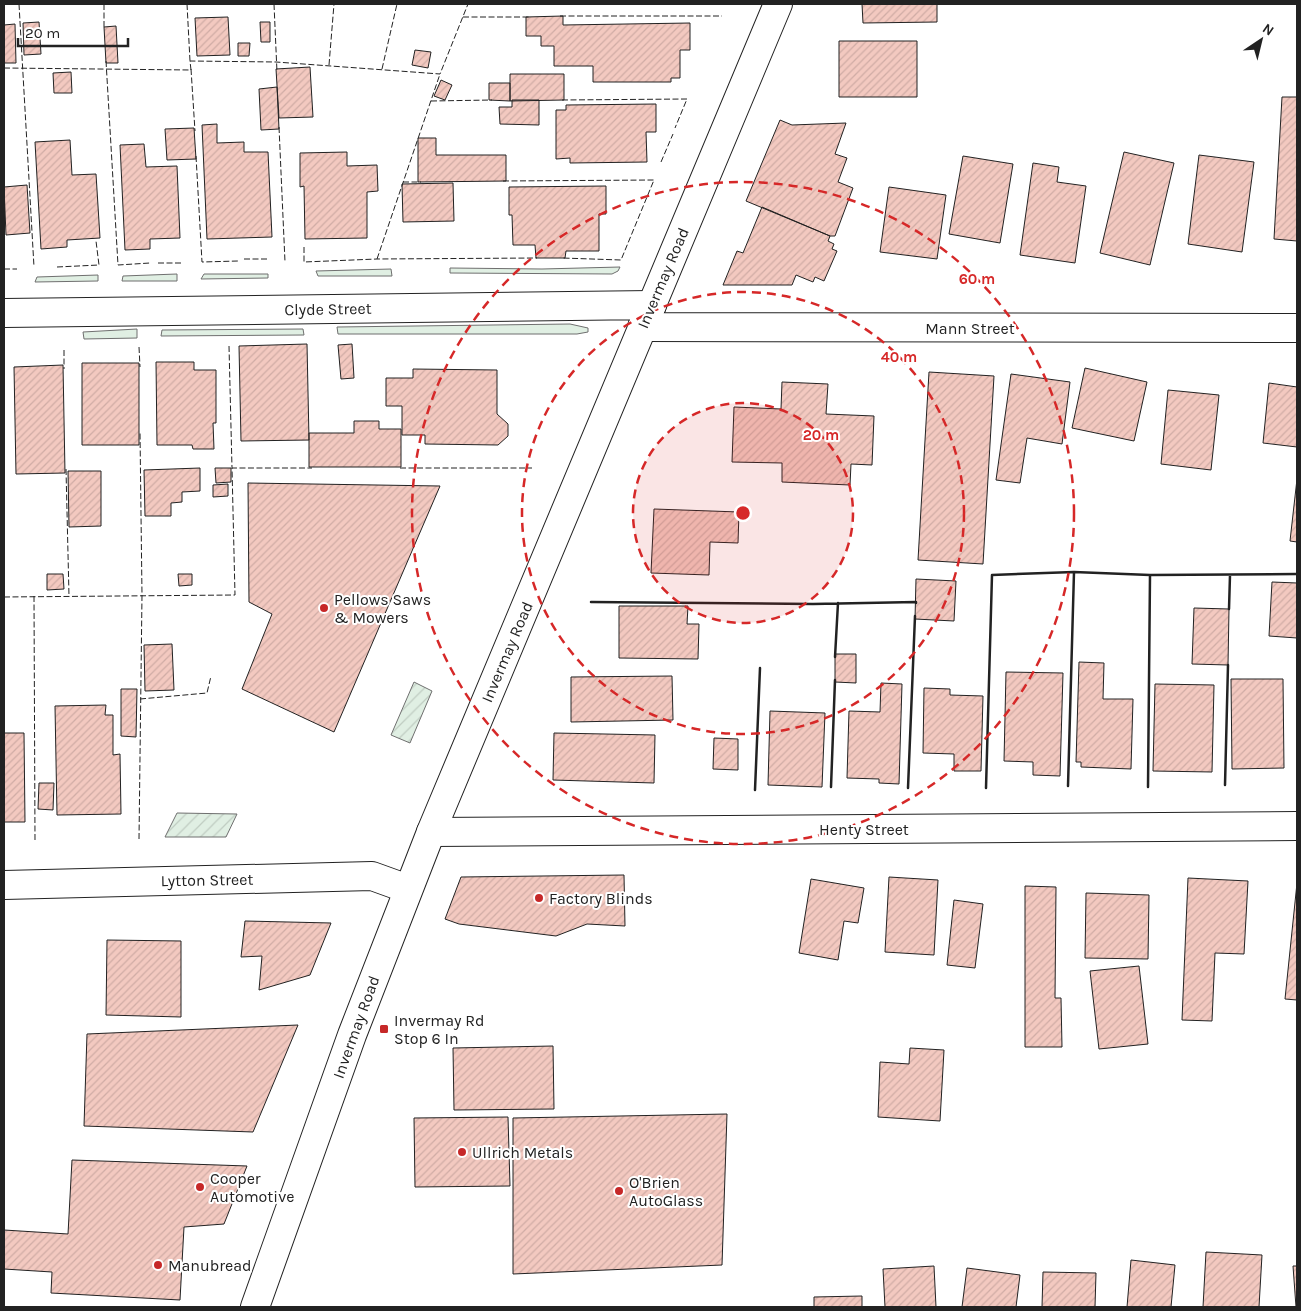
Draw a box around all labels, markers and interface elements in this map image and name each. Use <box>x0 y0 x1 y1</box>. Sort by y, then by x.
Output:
scale bar <box>18 15 128 47</box>
north arrow <box>1236 15 1286 65</box>
text: N <box>1259 20 1277 40</box>
text: 20 m <box>25 24 60 42</box>
street label: Invermay Road <box>633 225 693 331</box>
text: 60 m <box>959 270 995 288</box>
street label: Clyde Street <box>284 299 372 319</box>
street label: Mann Street <box>925 319 1015 338</box>
text: 40 m <box>881 348 917 366</box>
text: 20 m <box>803 426 839 444</box>
centre of rings <box>734 504 752 522</box>
place label: Pellows Saws & Mowers <box>334 590 431 627</box>
street label: Invermay Road <box>477 599 537 705</box>
marker: Pellows Saws & Mowers <box>318 602 330 614</box>
street label: Henty Street <box>819 820 909 839</box>
street label: Lytton Street <box>161 870 253 890</box>
place label: Factory Blinds <box>549 889 653 908</box>
marker: Factory Blinds <box>533 892 545 904</box>
street label: Invermay Road <box>329 973 383 1081</box>
place label: Invermay Rd Stop 6 In <box>394 1011 484 1048</box>
marker: Invermay Rd Stop 6 In <box>378 1023 390 1035</box>
place label: Ullrich Metals <box>472 1143 573 1162</box>
marker: Ullrich Metals <box>456 1146 468 1158</box>
place label: Cooper Automotive <box>210 1169 294 1206</box>
place label: O'Brien AutoGlass <box>629 1173 703 1210</box>
marker: Cooper Automotive <box>194 1181 206 1193</box>
marker: O'Brien AutoGlass <box>613 1185 625 1197</box>
place label: Manubread <box>168 1256 251 1275</box>
marker: Manubread <box>152 1259 164 1271</box>

